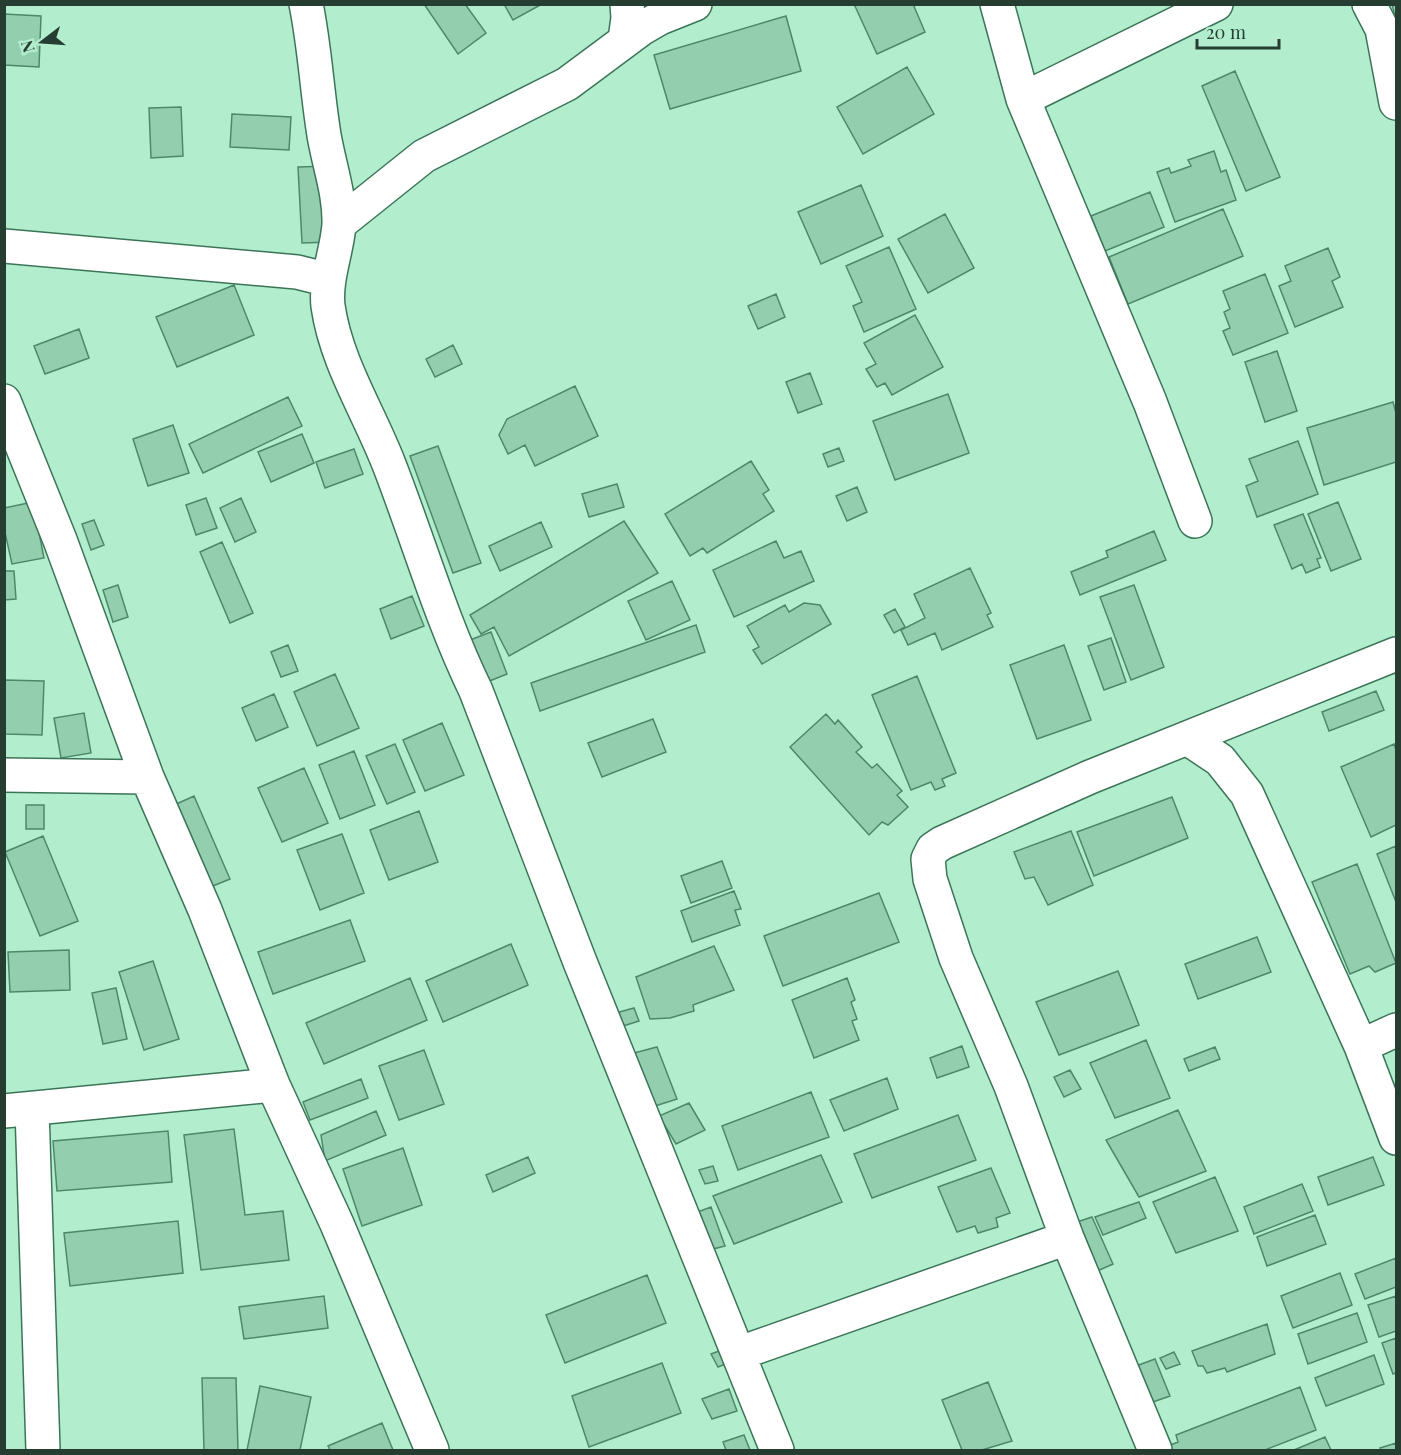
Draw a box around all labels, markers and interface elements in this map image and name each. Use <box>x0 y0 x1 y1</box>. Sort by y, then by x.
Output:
north arrow <box>12 12 72 72</box>
scale bar <box>1197 12 1280 50</box>
text: 20 m <box>1206 20 1246 44</box>
text: N <box>15 38 39 55</box>

